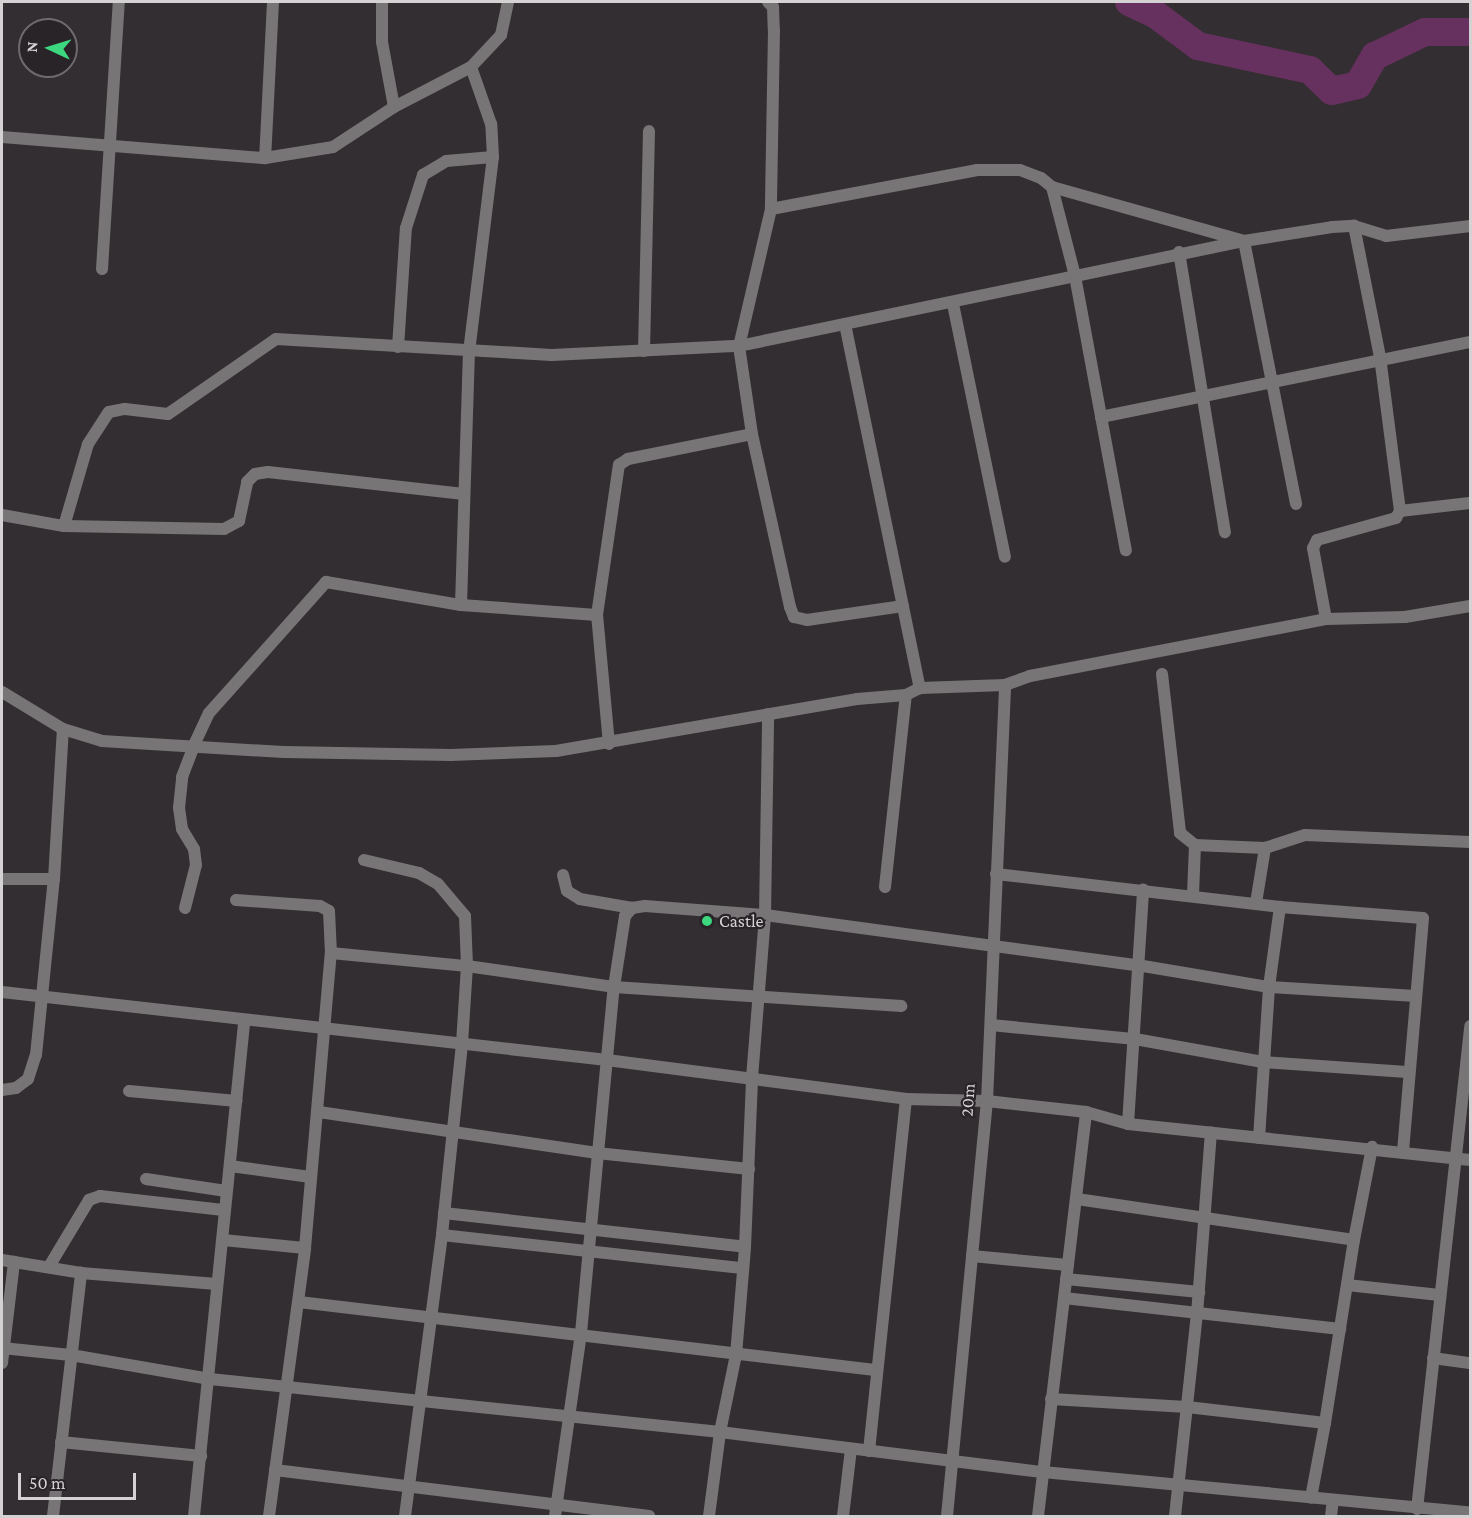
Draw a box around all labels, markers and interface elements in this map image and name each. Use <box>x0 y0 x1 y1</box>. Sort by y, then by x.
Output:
north arrow <box>18 18 78 78</box>
text: N <box>23 41 40 53</box>
place label: Castle <box>719 910 764 932</box>
marker: Castle <box>700 914 714 928</box>
street label: 20m <box>956 1083 980 1117</box>
scale bar <box>21 1461 140 1499</box>
text: 50 m <box>29 1473 66 1493</box>

